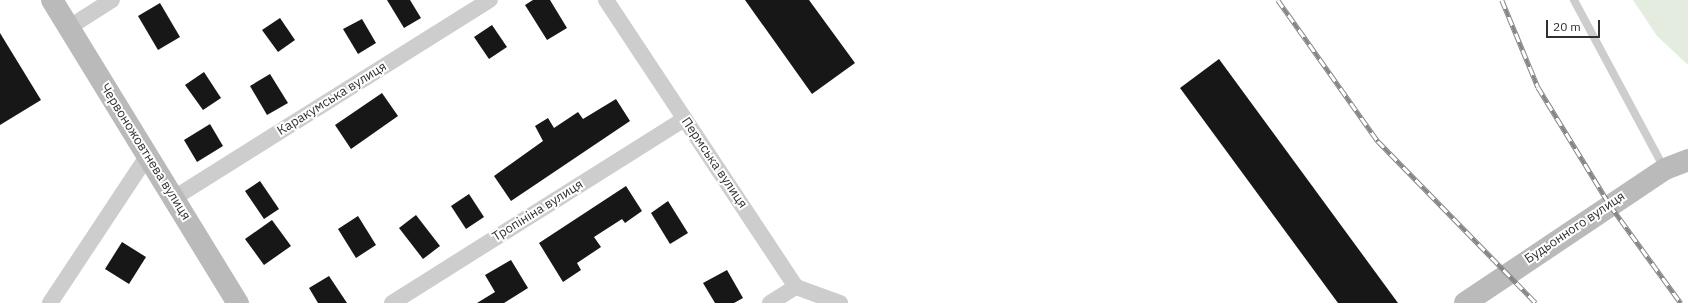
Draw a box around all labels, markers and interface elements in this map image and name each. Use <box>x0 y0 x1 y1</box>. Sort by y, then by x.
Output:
scale bar <box>1548 12 1602 38</box>
text: 20 m <box>1553 19 1581 34</box>
street label: Каракумська вулиця <box>274 59 390 139</box>
street label: Червоножовтнева вулиця <box>97 81 193 223</box>
street label: Пермська вулиця <box>678 115 750 211</box>
street label: Тропініна вулиця <box>490 177 586 245</box>
street label: Будьонного вулиця <box>1522 189 1628 267</box>

